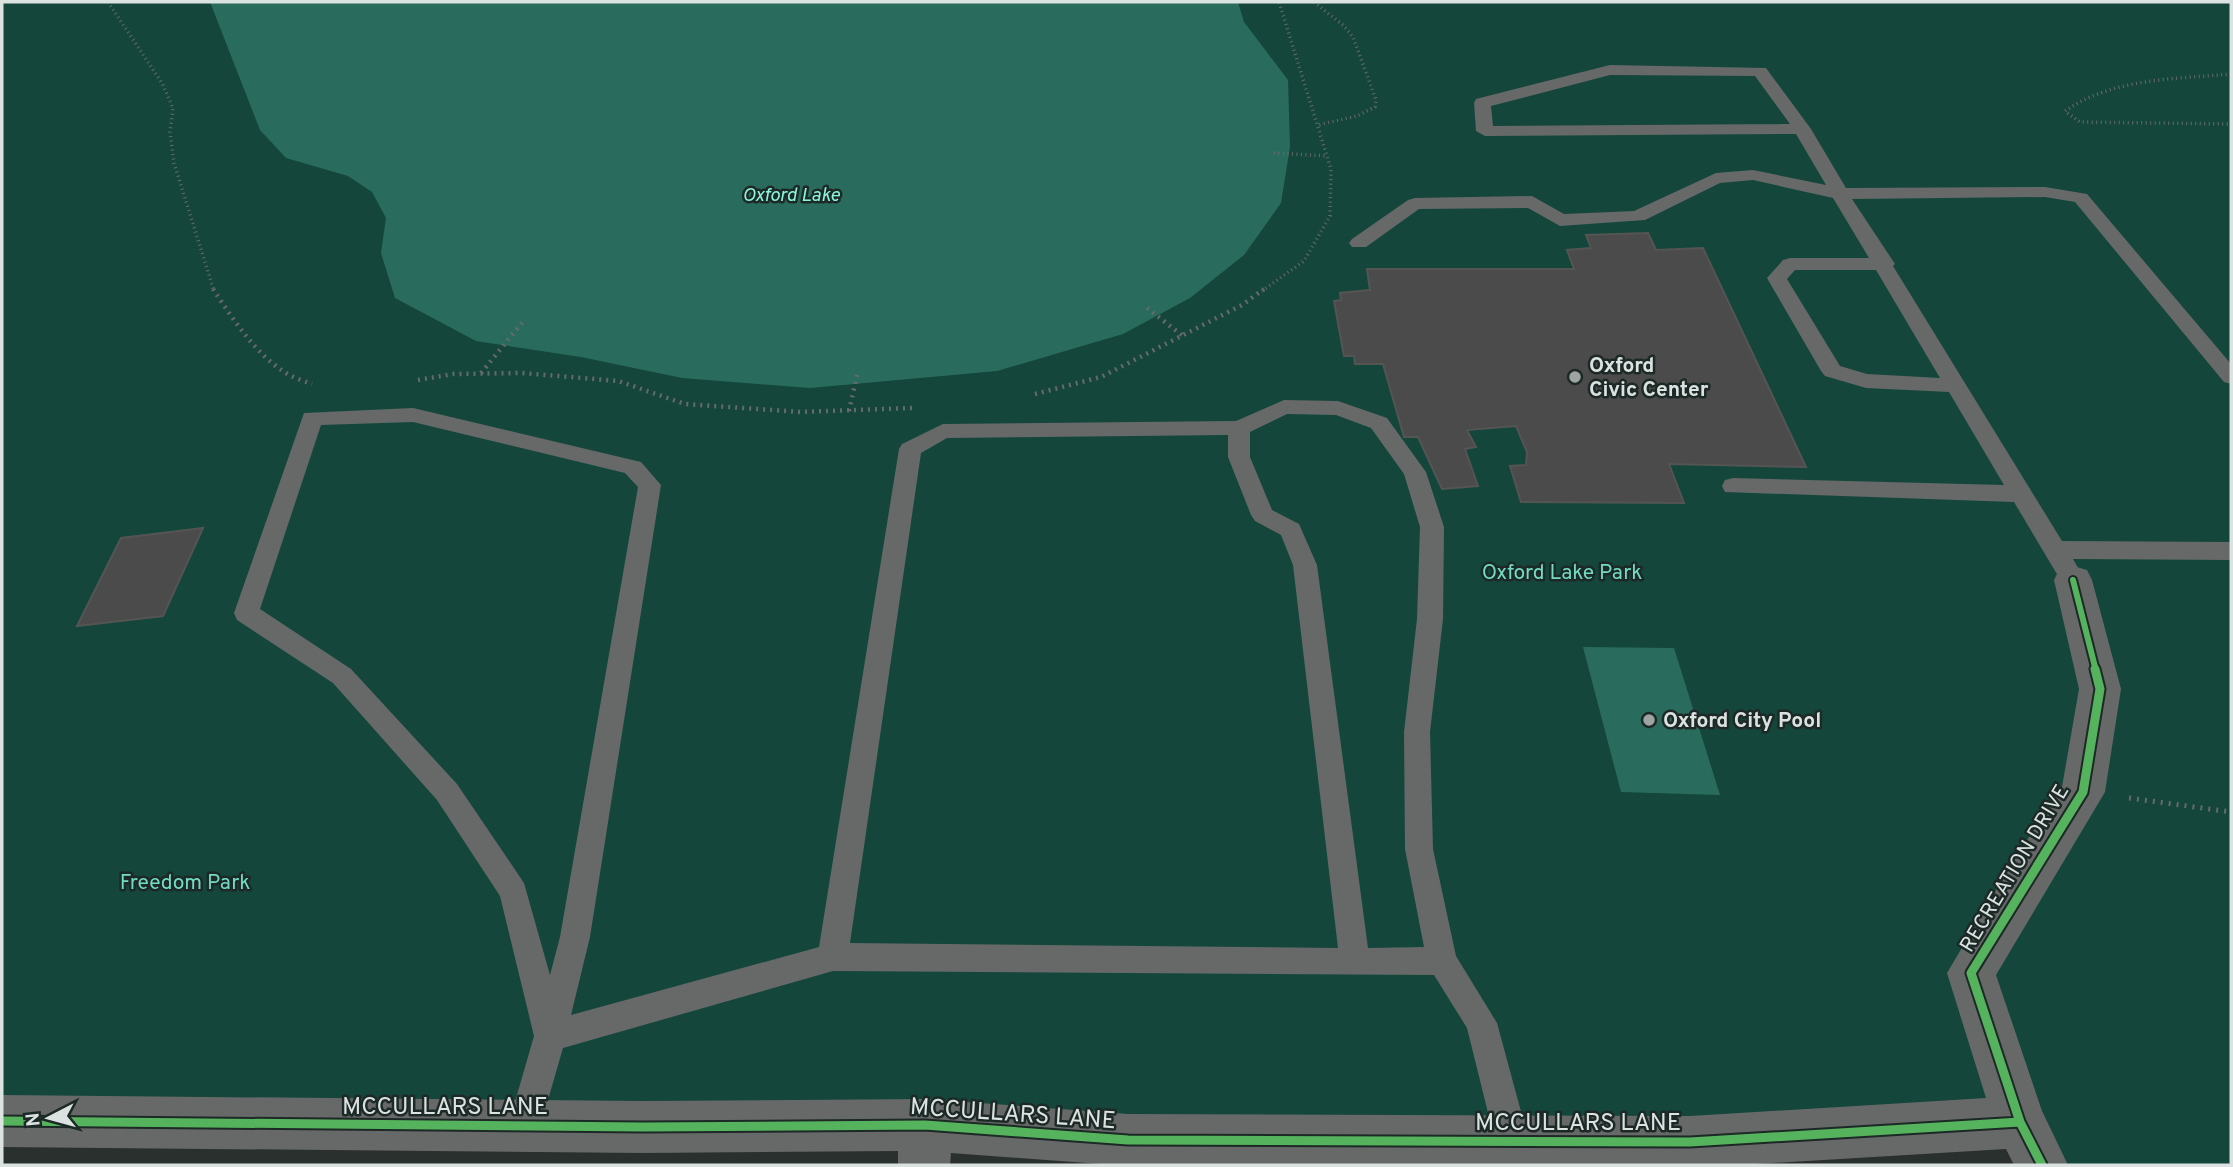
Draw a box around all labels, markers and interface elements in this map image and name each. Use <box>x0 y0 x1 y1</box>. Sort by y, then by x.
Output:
water label: Oxford Lake <box>742 184 840 208</box>
place label: Oxford Civic Center <box>1589 353 1709 404</box>
marker: Oxford Civic Center <box>1567 369 1583 385</box>
park label: Oxford Lake Park <box>1482 560 1642 587</box>
place label: Oxford City Pool <box>1663 708 1821 735</box>
marker: Oxford City Pool <box>1641 712 1657 728</box>
street label: RECREATION DRIVE <box>1955 780 2076 958</box>
park label: Freedom Park <box>120 870 250 897</box>
north arrow <box>14 1083 84 1153</box>
street label: MCCULLARS LANE <box>342 1093 548 1123</box>
street label: MCCULLARS LANE <box>909 1093 1117 1137</box>
street label: MCCULLARS LANE <box>1475 1109 1681 1139</box>
text: N <box>21 1112 47 1128</box>

